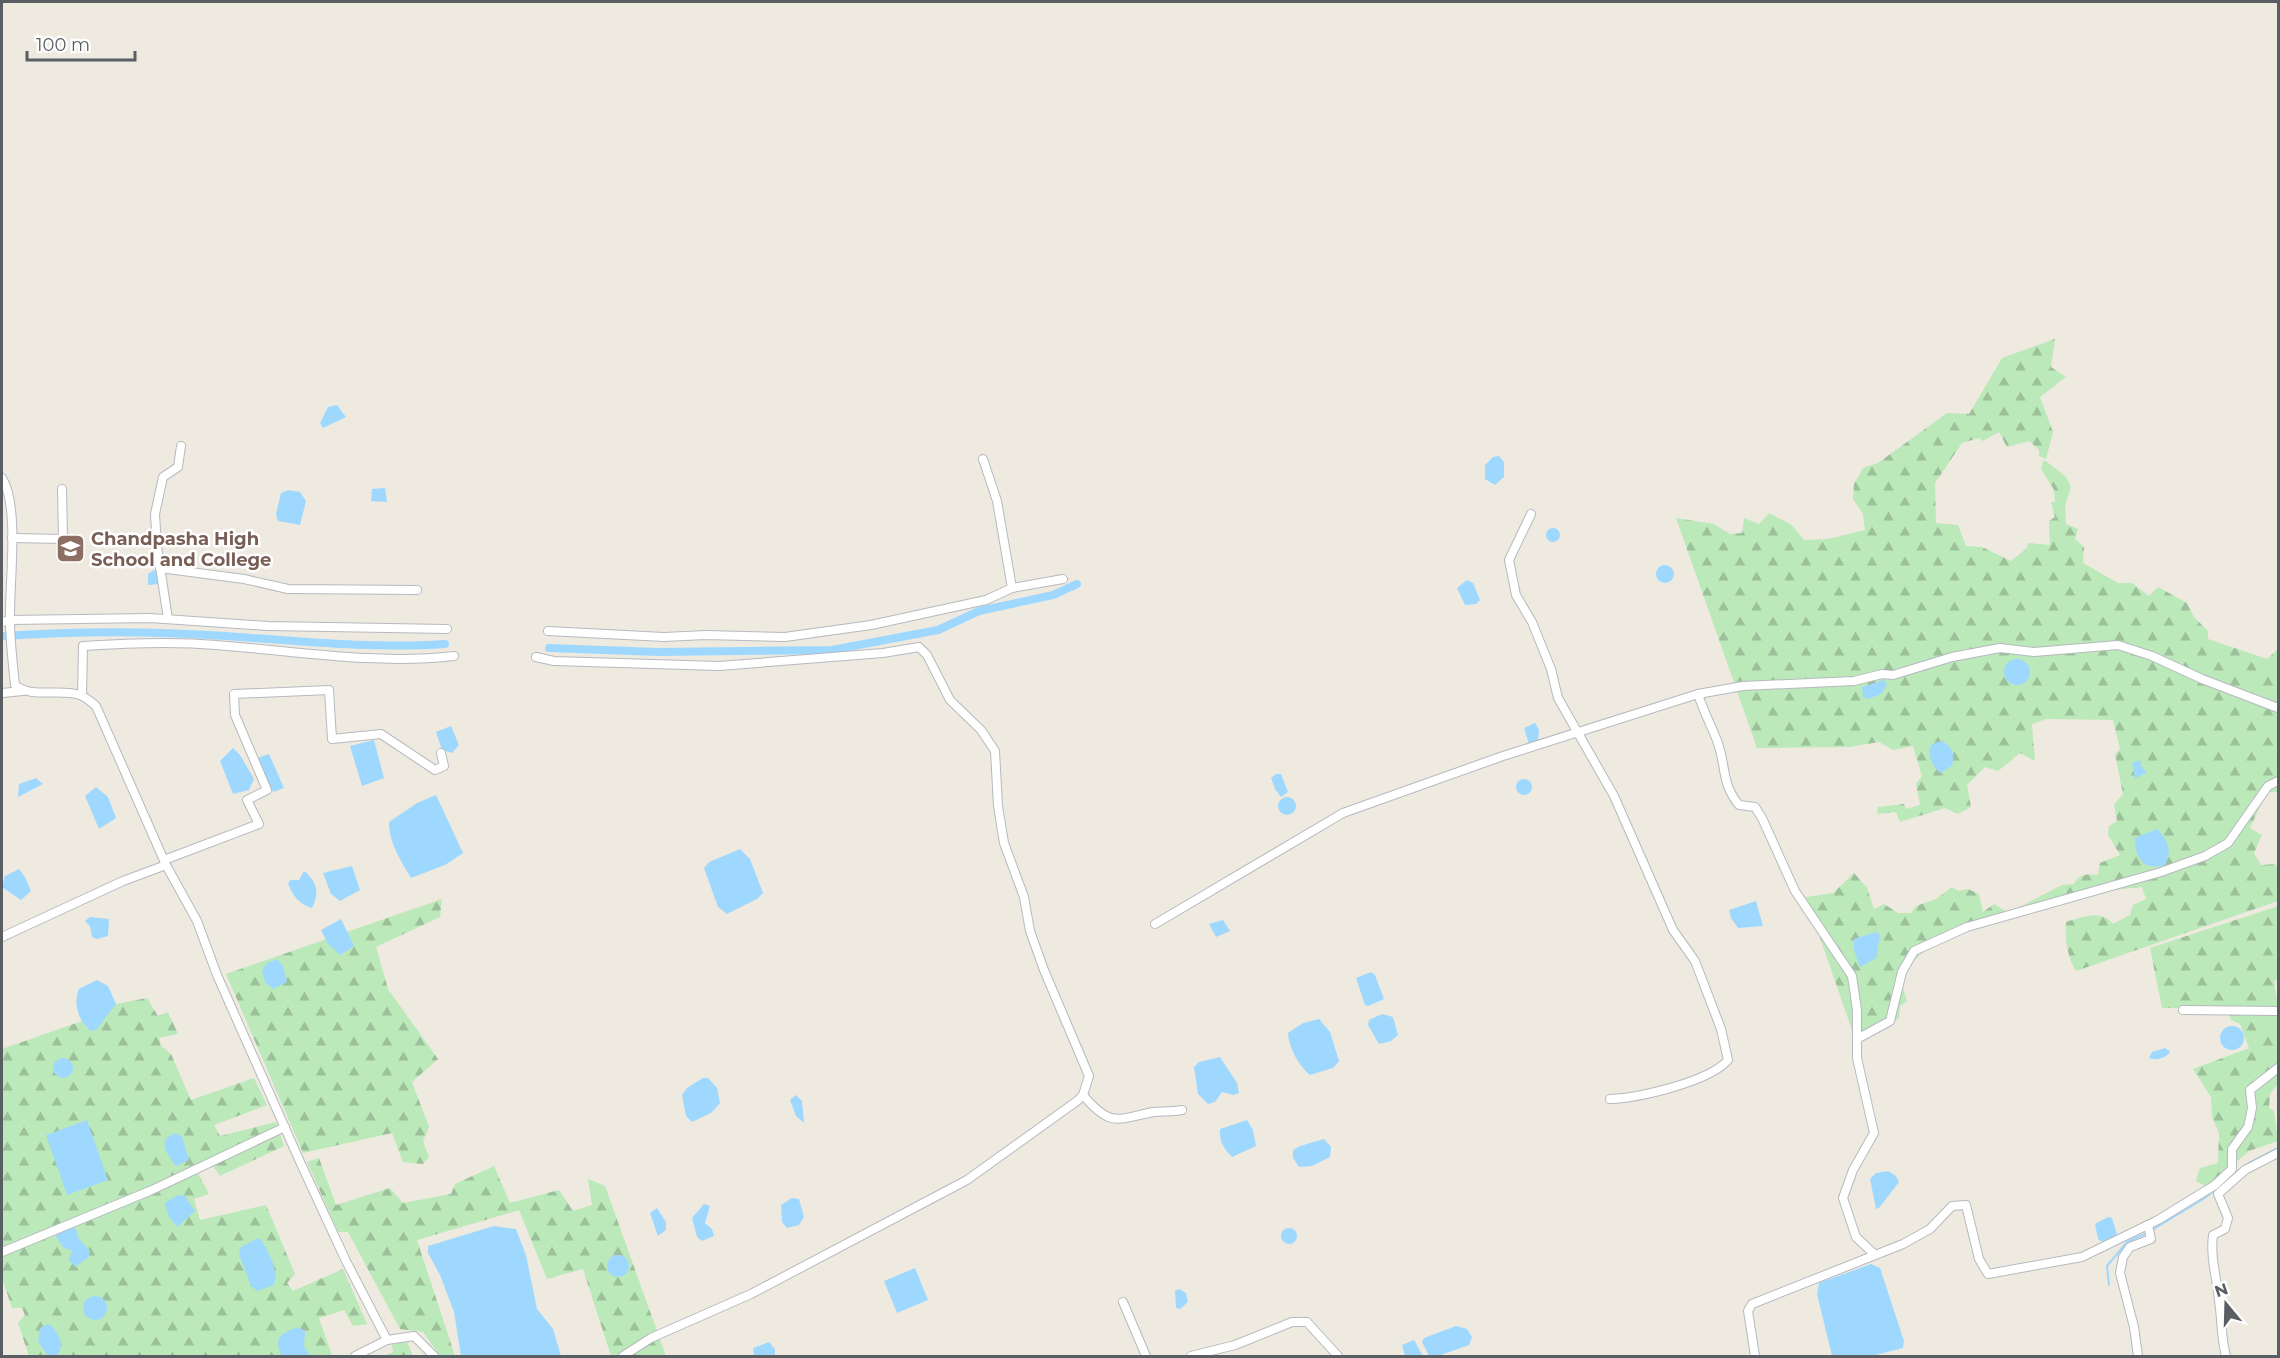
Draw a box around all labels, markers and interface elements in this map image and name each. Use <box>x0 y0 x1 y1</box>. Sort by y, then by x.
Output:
scale bar <box>27 24 135 62</box>
text: 100 m <box>36 34 90 56</box>
place label: Chandpasha High School and College <box>91 528 271 571</box>
school or university icon: Chandpasha High School and College <box>54 533 86 565</box>
north arrow <box>2196 1274 2256 1334</box>
text: N <box>2212 1279 2230 1301</box>

